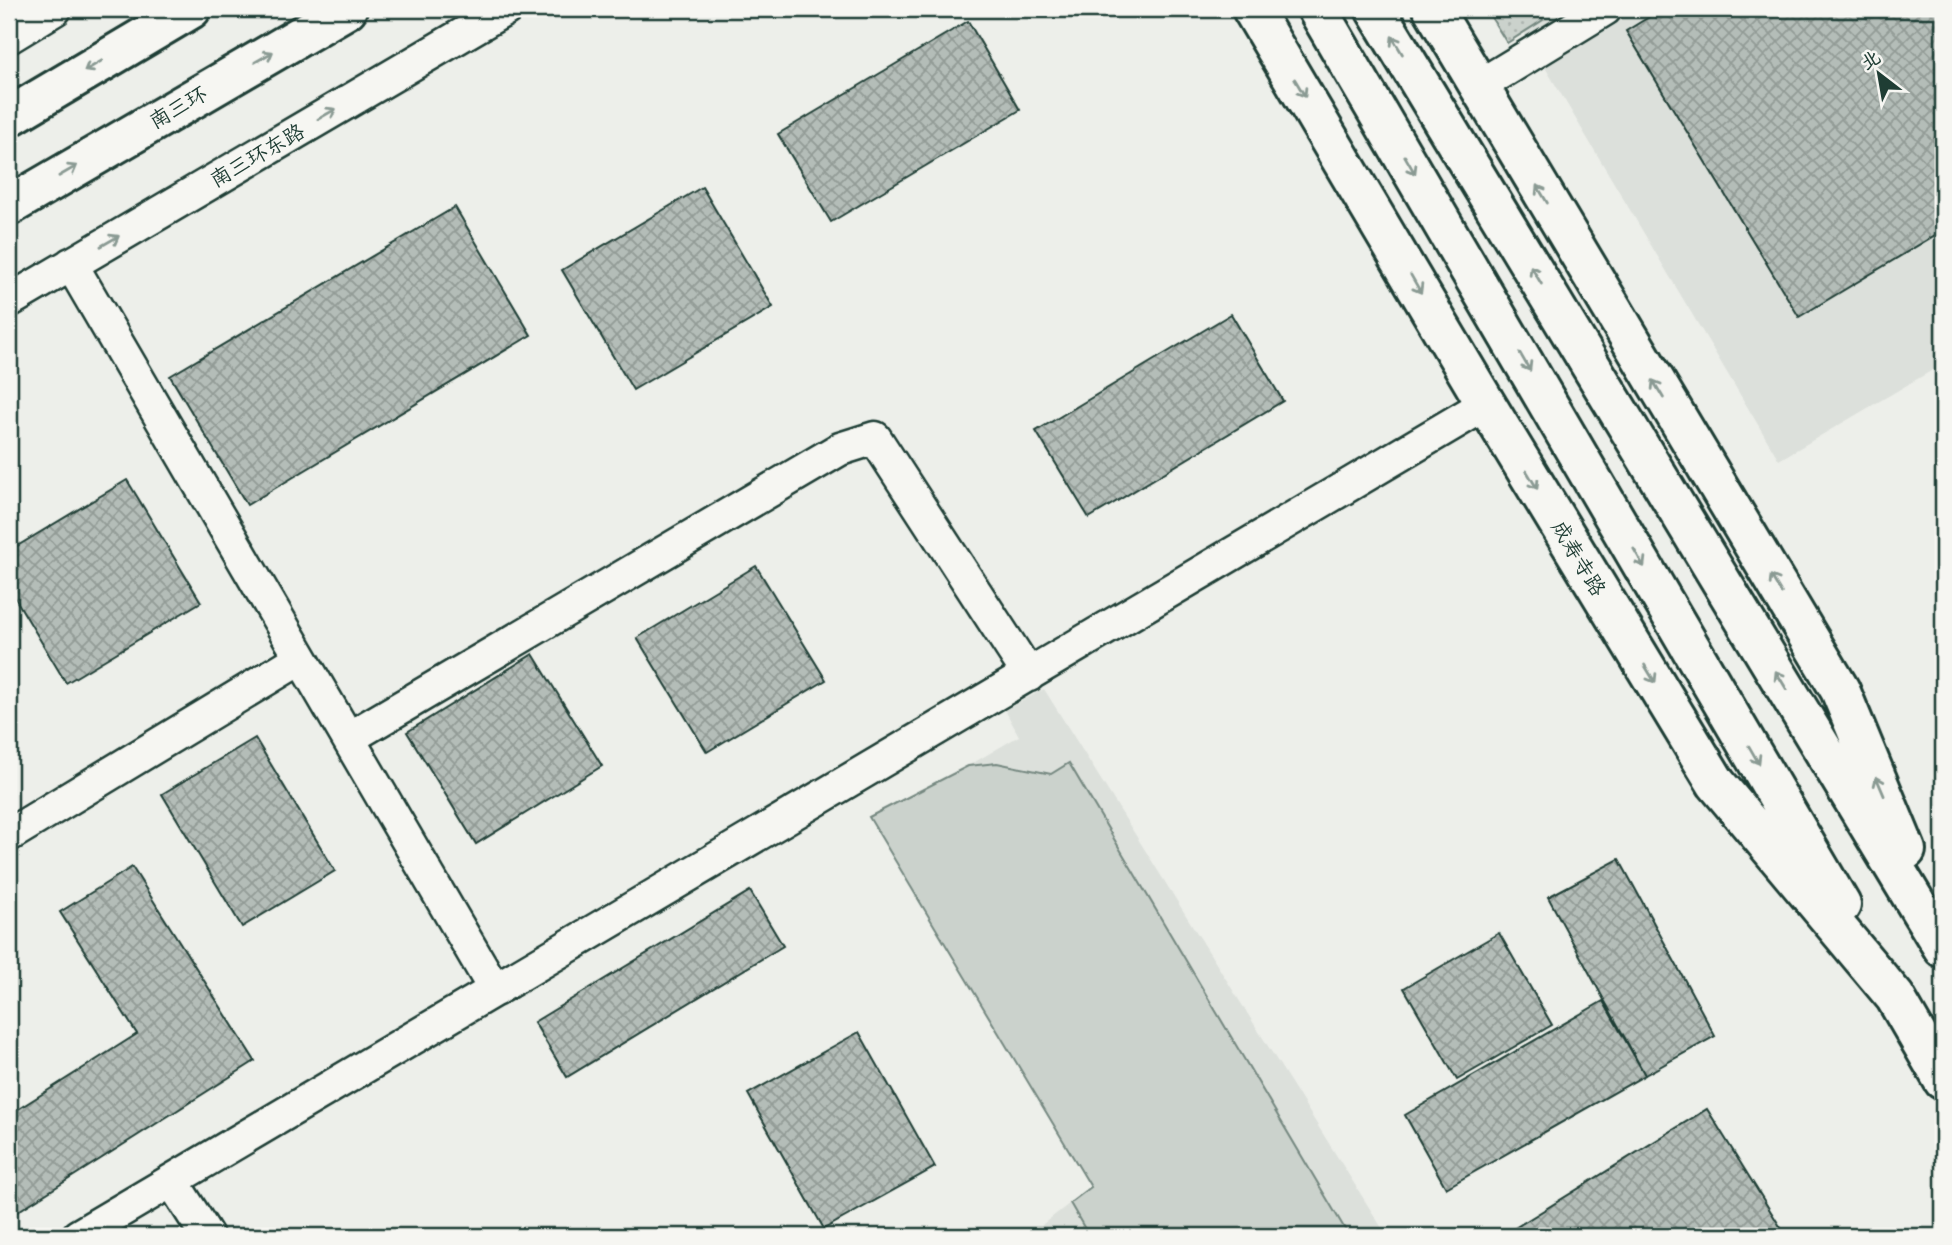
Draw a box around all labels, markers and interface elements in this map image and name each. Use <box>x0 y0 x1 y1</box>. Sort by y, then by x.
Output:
one-way arrow <box>1390 36 1404 56</box>
north arrow <box>1843 38 1913 108</box>
text: 北 <box>1855 43 1885 75</box>
one-way arrow <box>254 50 274 64</box>
one-way arrow <box>84 59 104 73</box>
one-way arrow <box>1293 78 1307 98</box>
street label: 南三环 <box>143 79 213 135</box>
one-way arrow <box>317 107 337 121</box>
street label: 南三环东路 <box>204 116 310 194</box>
one-way arrow <box>1403 155 1417 175</box>
one-way arrow <box>57 164 77 178</box>
one-way arrow <box>1535 184 1549 204</box>
one-way arrow <box>99 234 119 248</box>
one-way arrow <box>1529 266 1543 286</box>
one-way arrow <box>1409 273 1423 293</box>
one-way arrow <box>1518 351 1532 371</box>
one-way arrow <box>1651 380 1665 400</box>
one-way arrow <box>1525 469 1539 489</box>
street label: 成寿寺路 <box>1545 515 1613 601</box>
one-way arrow <box>1632 548 1646 568</box>
one-way arrow <box>1769 574 1783 594</box>
one-way arrow <box>1643 664 1657 684</box>
one-way arrow <box>1774 670 1788 690</box>
one-way arrow <box>1747 744 1761 764</box>
one-way arrow <box>1872 775 1885 797</box>

